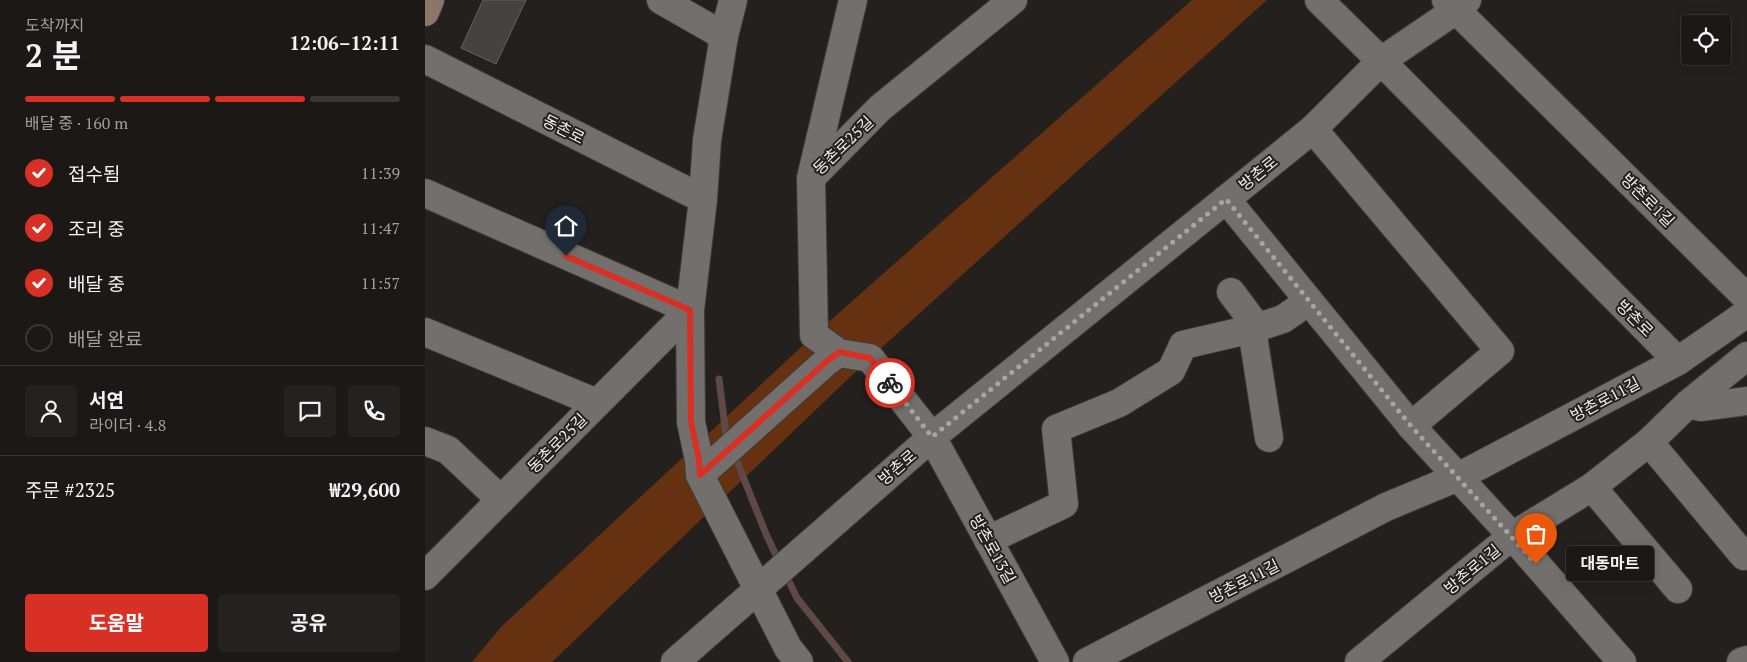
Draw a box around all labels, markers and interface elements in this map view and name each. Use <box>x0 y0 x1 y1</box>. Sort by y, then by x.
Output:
text: 도착까지 <box>25 14 84 36</box>
map controls <box>1681 15 1731 65</box>
button: locate <box>1681 15 1731 65</box>
text: 12:06–12:11 <box>289 30 400 55</box>
text: 2 분 <box>25 34 81 76</box>
street label: 동촌로 <box>539 109 589 149</box>
street label: 동촌로25길 <box>808 111 878 179</box>
text: 배달 중 · 160 m <box>25 112 128 134</box>
street label: 방촌로 <box>1234 150 1282 195</box>
icon: check <box>25 159 53 187</box>
text: 접수됨 <box>68 161 120 186</box>
text: 11:39 <box>361 162 400 184</box>
street label: 방촌로1길 <box>1616 168 1680 232</box>
pin <box>545 205 587 256</box>
icon: home <box>552 212 580 240</box>
icon: check <box>25 214 53 242</box>
text: 조리 중 <box>68 216 125 241</box>
text: 11:47 <box>361 217 400 239</box>
icon: check <box>25 269 53 297</box>
text: 배달 중 <box>68 271 125 296</box>
text: 11:57 <box>361 272 400 294</box>
street label: 방촌로 <box>1612 295 1659 342</box>
text: 배달 완료 <box>68 326 143 351</box>
courier <box>865 358 915 408</box>
icon: bike <box>876 369 904 397</box>
street label: 방촌로11길 <box>1566 371 1644 427</box>
button: person <box>25 385 77 437</box>
button: chat <box>284 385 336 437</box>
button: phone <box>348 385 400 437</box>
text: 서연 <box>89 387 124 412</box>
street label: 동촌로25길 <box>522 408 592 478</box>
text: 라이더 · 4.8 <box>89 414 166 436</box>
street label: 방촌로 <box>873 444 921 490</box>
text: 주문 #2325 <box>25 477 115 502</box>
text: ₩29,600 <box>329 477 400 502</box>
street label: 방촌로13길 <box>965 510 1021 588</box>
pin <box>1515 513 1557 564</box>
icon: bag <box>1522 520 1550 548</box>
street label: 방촌로1길 <box>1439 539 1505 599</box>
callout: 대동마트 <box>1566 546 1653 582</box>
text: 대동마트 <box>1581 552 1639 574</box>
street label: 방촌로11길 <box>1205 554 1283 608</box>
button: 도움말 <box>25 594 208 652</box>
button: 공유 <box>218 594 400 652</box>

